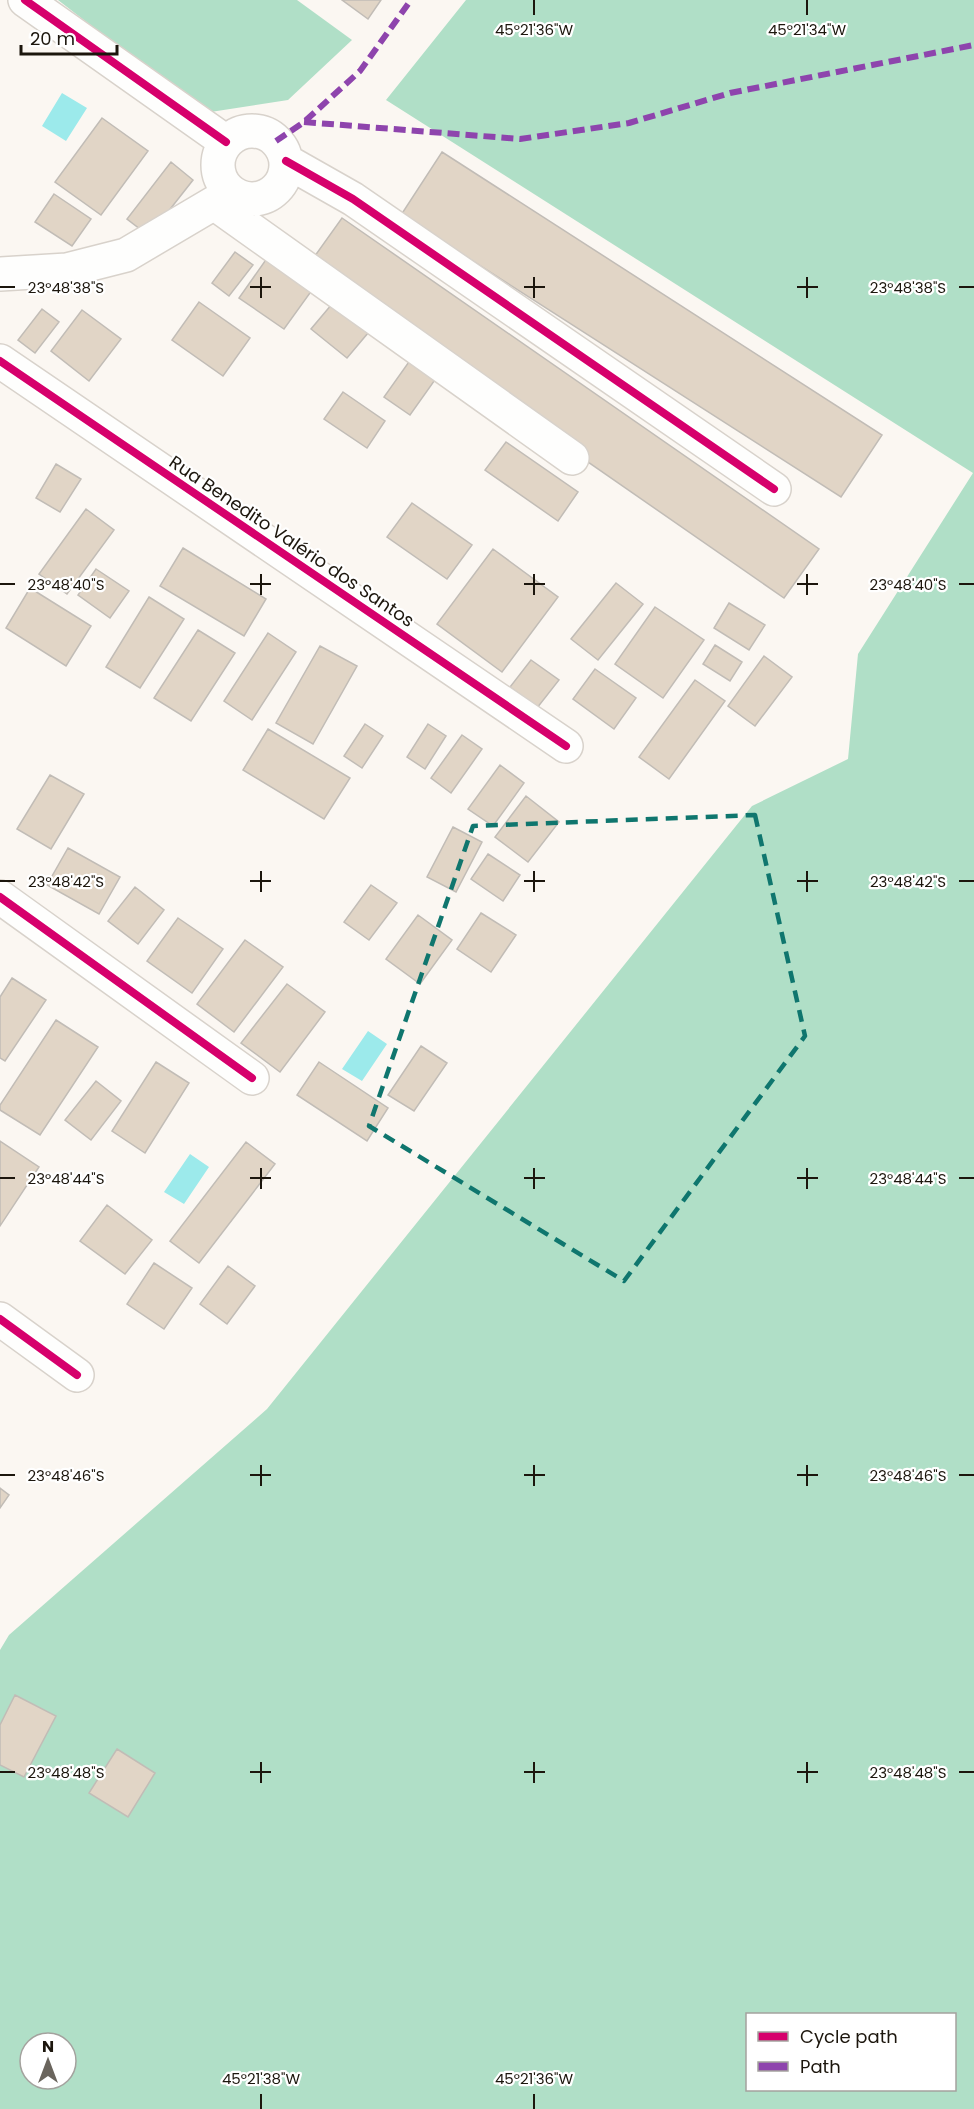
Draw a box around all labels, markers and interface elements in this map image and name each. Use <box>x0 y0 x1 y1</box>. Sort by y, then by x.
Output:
scale bar <box>21 18 117 56</box>
text: 45°21'36"W <box>495 19 573 40</box>
text: 45°21'34"W <box>768 19 846 40</box>
text: 20 m <box>30 26 75 51</box>
text: 23°48'38"S <box>28 277 104 298</box>
text: 23°48'38"S <box>870 277 946 298</box>
street label: Rua Benedito Valério dos Santos <box>164 449 420 633</box>
text: 23°48'40"S <box>28 574 104 595</box>
text: 23°48'40"S <box>870 574 946 595</box>
text: 23°48'42"S <box>28 871 104 892</box>
text: 23°48'42"S <box>870 871 946 892</box>
text: 23°48'44"S <box>28 1168 104 1189</box>
text: 23°48'44"S <box>870 1168 946 1189</box>
text: 23°48'46"S <box>27 1465 105 1486</box>
text: 23°48'46"S <box>869 1465 947 1486</box>
text: 23°48'48"S <box>28 1762 104 1783</box>
text: 23°48'48"S <box>870 1762 946 1783</box>
legend <box>746 2013 956 2091</box>
text: Cycle path <box>800 2024 898 2049</box>
north arrow <box>18 2031 78 2091</box>
text: N <box>42 2035 54 2058</box>
text: Path <box>800 2054 841 2079</box>
text: 45°21'38"W <box>222 2068 300 2089</box>
text: 45°21'36"W <box>495 2068 573 2089</box>

